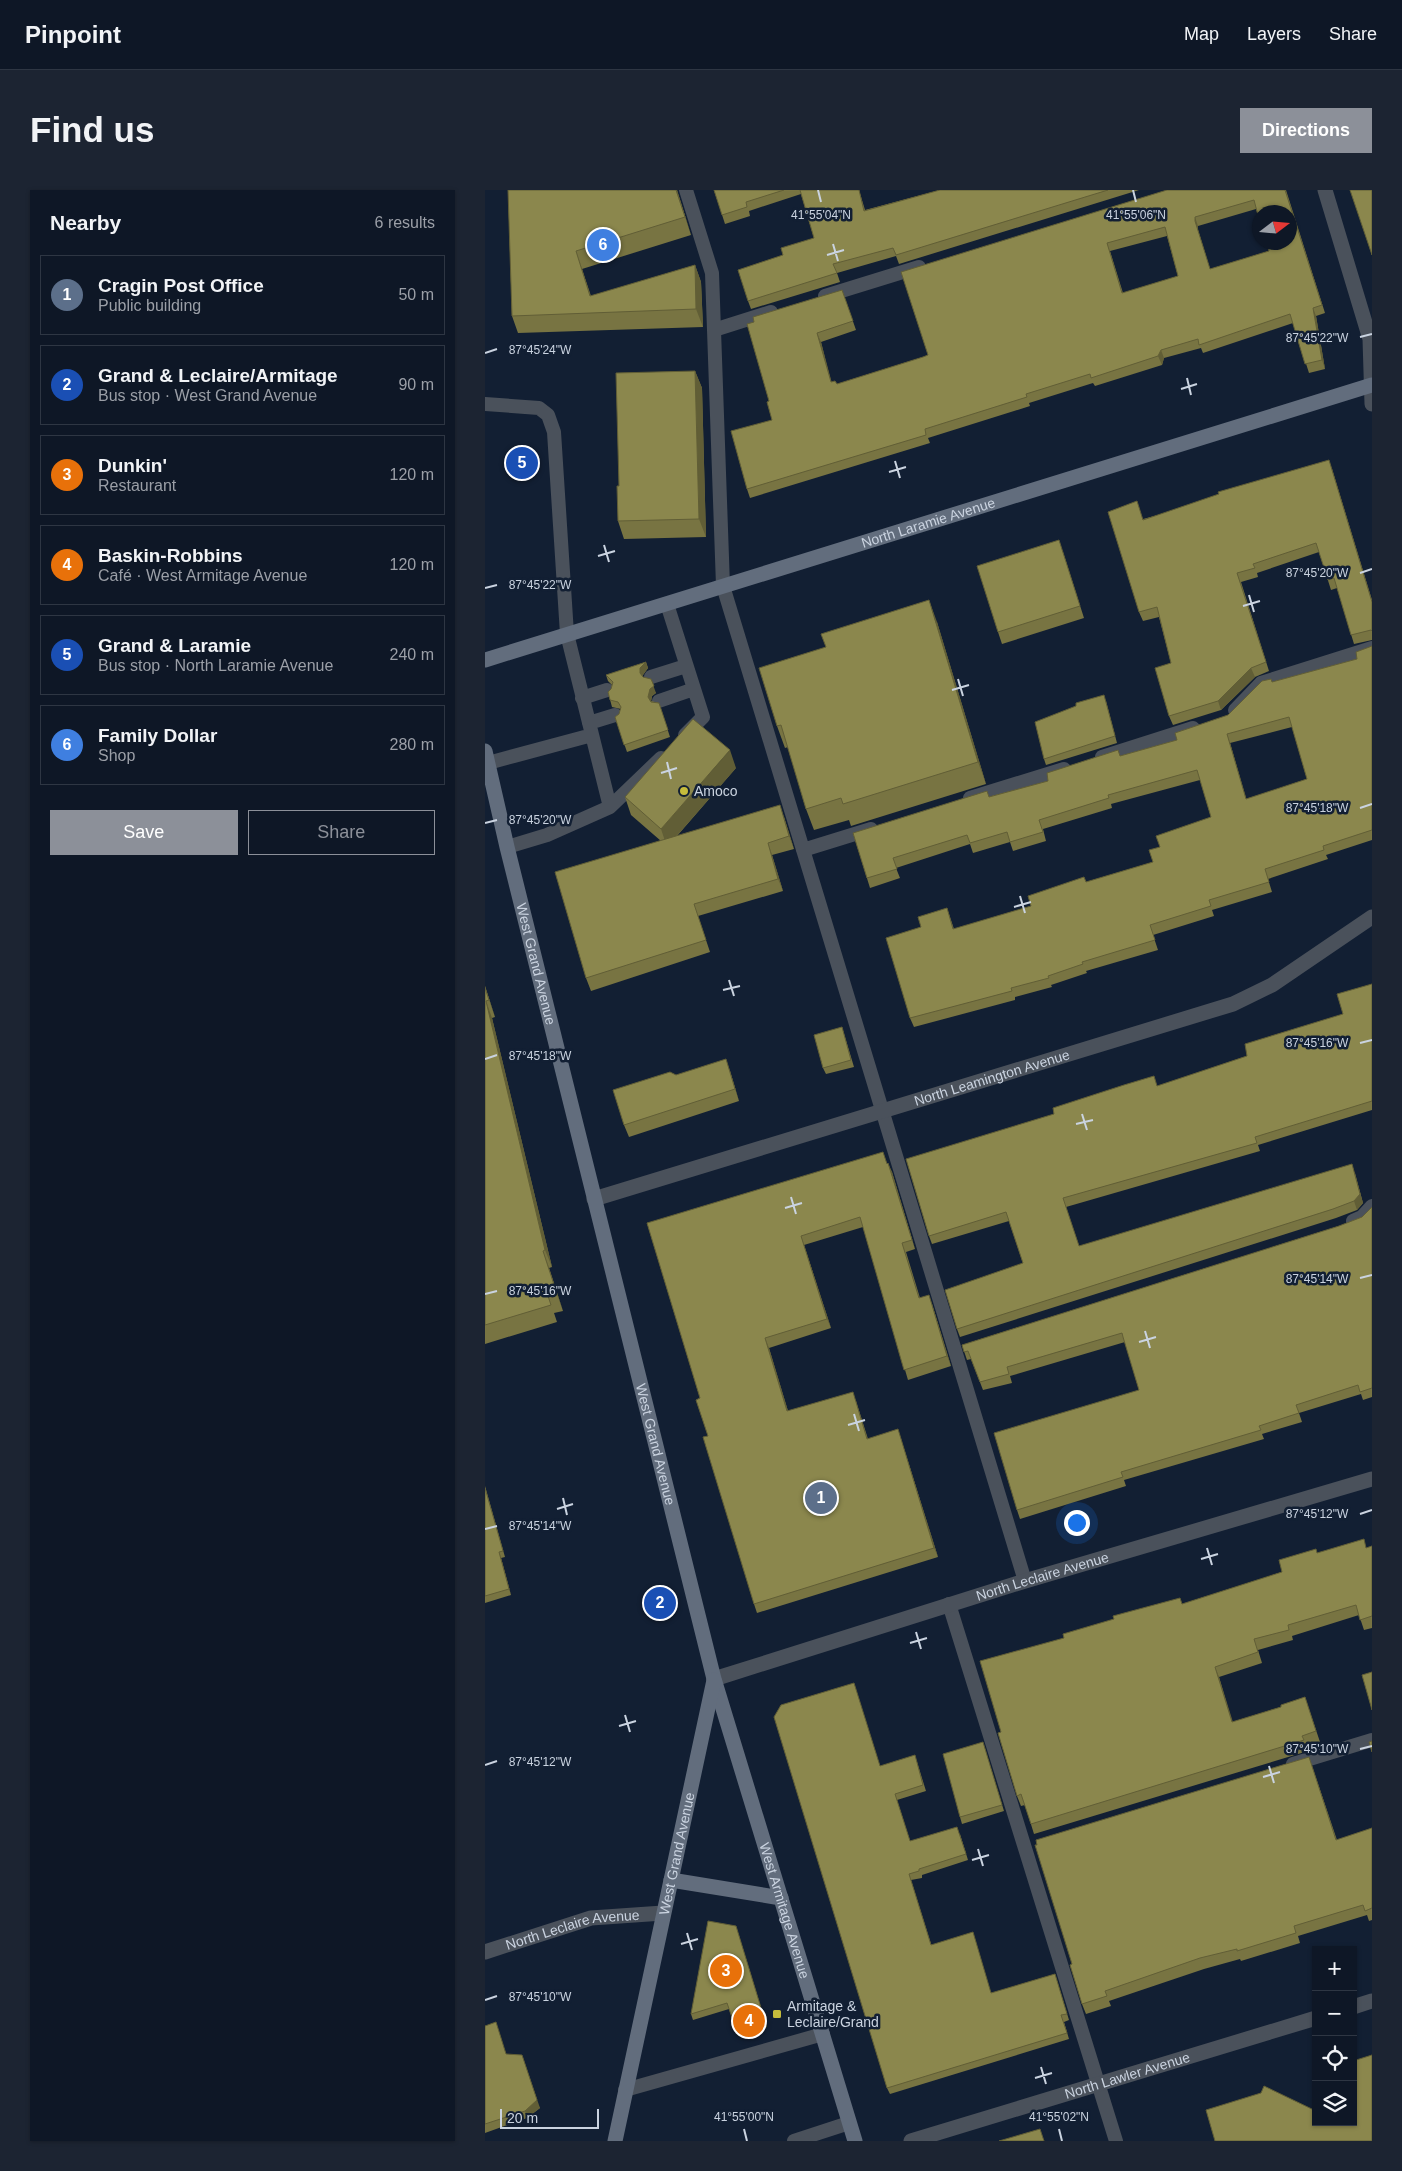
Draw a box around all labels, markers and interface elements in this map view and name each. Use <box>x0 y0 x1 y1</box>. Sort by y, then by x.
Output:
text: Pinpoint <box>25 21 121 48</box>
text: Map <box>1184 24 1219 44</box>
text: Layers <box>1247 24 1301 44</box>
text: Share <box>1329 24 1377 44</box>
button: Directions <box>1240 108 1372 153</box>
text: Find us <box>30 110 154 149</box>
north arrow <box>1252 205 1297 250</box>
text: 41°55'04"N <box>791 208 851 222</box>
text: 41°55'06"N <box>1106 208 1166 222</box>
text: Nearby <box>50 211 121 234</box>
text: 6 results <box>375 214 435 231</box>
pin: 6 <box>587 226 619 264</box>
text: Cragin Post Office <box>98 275 264 296</box>
text: 1 <box>63 286 71 303</box>
text: 50 m <box>398 286 434 303</box>
text: Public building <box>98 297 201 314</box>
text: 87°45'22"W <box>1286 331 1349 345</box>
text: 87°45'24"W <box>509 343 572 357</box>
text: Grand & Leclaire/Armitage <box>98 365 338 386</box>
text: 2 <box>63 376 71 393</box>
text: 90 m <box>398 376 434 393</box>
text: Bus stop · West Grand Avenue <box>98 387 317 404</box>
pin: 5 <box>506 444 538 482</box>
text: Dunkin' <box>98 455 167 476</box>
text: 3 <box>63 466 71 483</box>
text: 120 m <box>390 466 434 483</box>
text: Restaurant <box>98 477 176 494</box>
street label: North Laramie Avenue <box>859 494 997 551</box>
text: Baskin-Robbins <box>98 545 243 566</box>
text: 4 <box>63 556 71 573</box>
text: 120 m <box>390 556 434 573</box>
text: 87°45'20"W <box>1286 566 1349 580</box>
text: Café · West Armitage Avenue <box>98 567 307 584</box>
text: 87°45'22"W <box>509 578 572 592</box>
text: Grand & Laramie <box>98 635 251 656</box>
text: 5 <box>63 646 71 663</box>
text: 240 m <box>390 646 434 663</box>
text: Bus stop · North Laramie Avenue <box>98 657 333 674</box>
text: Family Dollar <box>98 725 217 746</box>
text: 6 <box>63 736 71 753</box>
text: 280 m <box>390 736 434 753</box>
text: Shop <box>98 747 135 764</box>
place label: Amoco <box>694 783 738 799</box>
marker: Amoco <box>678 785 690 797</box>
text: 87°45'18"W <box>1286 801 1349 815</box>
button: Save <box>50 810 238 855</box>
button: Share <box>248 810 435 855</box>
text: 87°45'20"W <box>509 813 572 827</box>
street label: West Grand Avenue <box>513 901 559 1027</box>
text: 87°45'16"W <box>1286 1036 1349 1050</box>
street label: North Leamington Avenue <box>912 1046 1072 1109</box>
text: 87°45'18"W <box>509 1049 572 1063</box>
text: 87°45'14"W <box>1286 1272 1349 1286</box>
text: 87°45'16"W <box>509 1284 572 1298</box>
street label: West Grand Avenue <box>633 1382 678 1507</box>
pin: 1 <box>805 1479 837 1517</box>
text: 87°45'12"W <box>1286 1507 1349 1521</box>
your location <box>1064 1510 1090 1536</box>
text: 87°45'14"W <box>509 1519 572 1533</box>
street label: North Leclaire Avenue <box>974 1549 1111 1604</box>
pin: 2 <box>644 1584 676 1622</box>
text: 87°45'10"W <box>1286 1742 1349 1756</box>
text: 87°45'12"W <box>509 1755 572 1769</box>
street label: West Grand Avenue <box>656 1791 698 1916</box>
street label: West Armitage Avenue <box>756 1841 813 1981</box>
street label: North Leclaire Avenue <box>504 1907 640 1953</box>
map controls <box>1312 1946 1357 2126</box>
button: + <box>1312 1946 1357 1991</box>
pin: 3 <box>710 1952 742 1990</box>
text: 87°45'10"W <box>509 1990 572 2004</box>
button: − <box>1312 1991 1357 2036</box>
place label: Armitage & Leclaire/Grand <box>787 1998 879 2030</box>
pin: 4 <box>733 2002 765 2040</box>
marker: Armitage & Leclaire/Grand <box>771 2008 783 2020</box>
button: locate <box>1312 2036 1357 2081</box>
street label: North Lawler Avenue <box>1063 2049 1192 2102</box>
button: layers <box>1312 2081 1357 2126</box>
scale bar <box>500 2106 599 2129</box>
text: 20 m <box>507 2110 538 2126</box>
text: 41°55'00"N <box>714 2110 774 2124</box>
text: 41°55'02"N <box>1029 2110 1089 2124</box>

